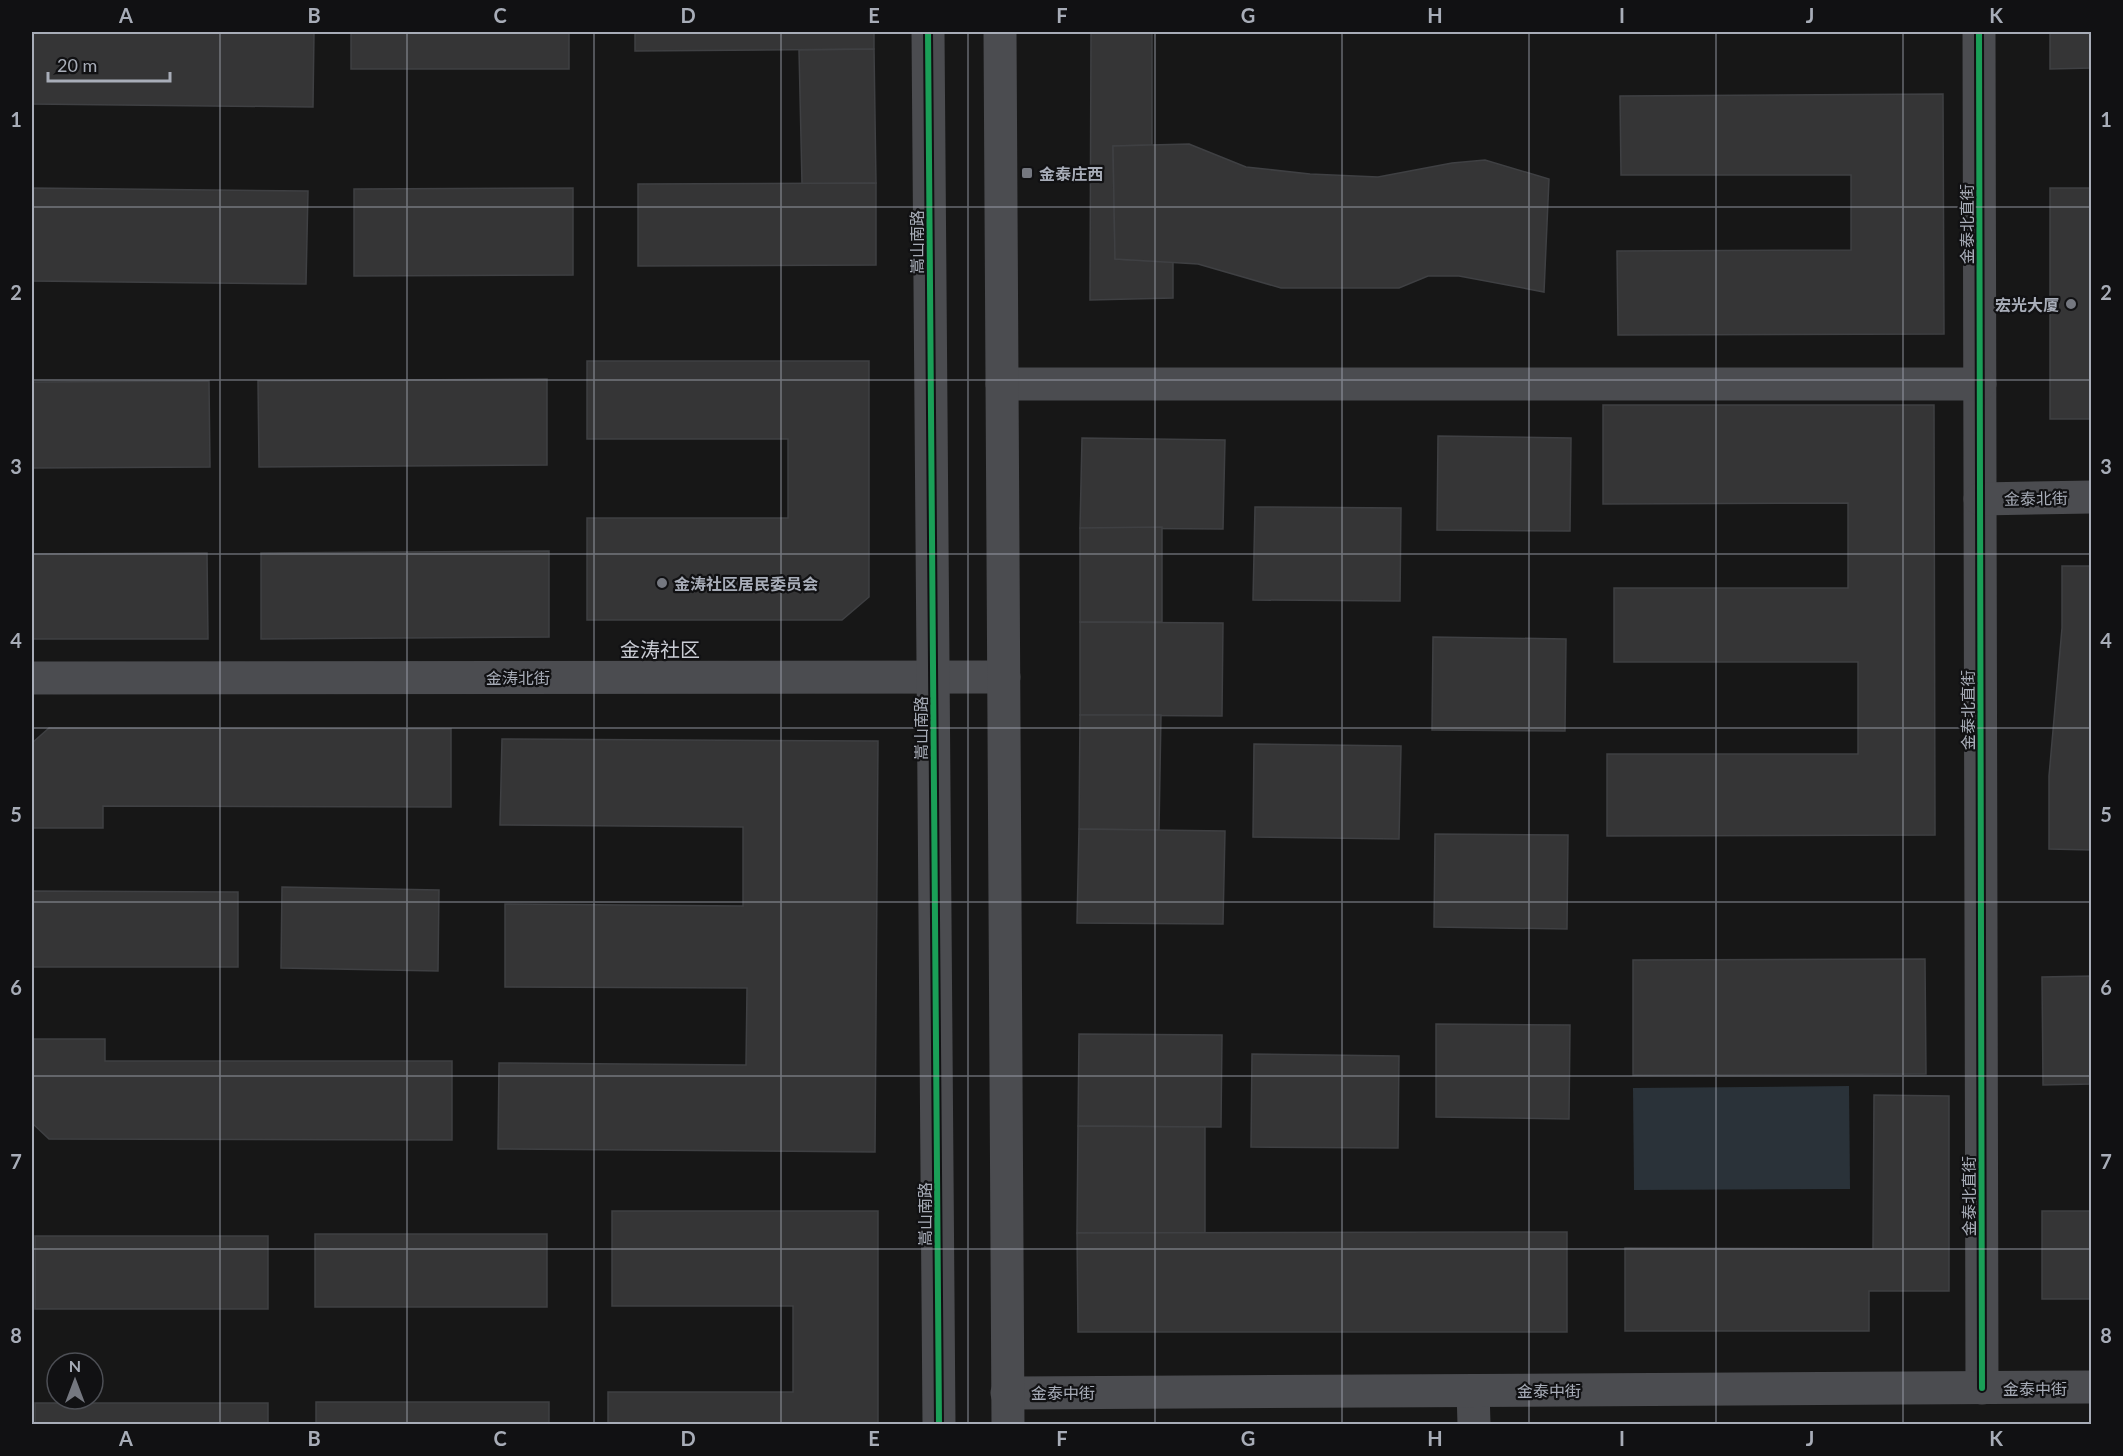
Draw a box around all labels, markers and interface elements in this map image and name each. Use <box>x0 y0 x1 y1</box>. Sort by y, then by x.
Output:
text: A <box>118 3 133 27</box>
text: B <box>307 3 321 27</box>
text: C <box>493 3 507 27</box>
text: D <box>680 3 696 27</box>
text: E <box>868 3 880 27</box>
text: F <box>1056 3 1068 27</box>
text: G <box>1241 3 1255 27</box>
text: H <box>1427 3 1443 27</box>
text: I <box>1619 3 1625 27</box>
text: J <box>1806 3 1814 27</box>
text: K <box>1989 3 2003 27</box>
scale bar <box>48 45 170 83</box>
text: 20 m <box>57 54 97 76</box>
text: 1 <box>10 107 22 131</box>
text: 1 <box>2100 107 2112 131</box>
place label: 金泰庄西 <box>1039 164 1103 183</box>
marker: 金泰庄西 <box>1020 166 1034 180</box>
street label: 金泰北直街 <box>1957 184 1976 264</box>
street label: 嵩山南路 <box>907 210 926 274</box>
text: 2 <box>10 280 22 304</box>
text: 2 <box>2100 280 2112 304</box>
place label: 宏光大厦 <box>1995 295 2059 314</box>
marker: 宏光大厦 <box>2064 297 2078 311</box>
text: 3 <box>10 454 22 478</box>
text: 3 <box>2100 454 2112 478</box>
street label: 金泰北街 <box>2004 488 2068 508</box>
place label: 金涛社区居民委员会 <box>674 574 818 593</box>
marker: 金涛社区居民委员会 <box>655 576 669 590</box>
text: 4 <box>10 628 22 652</box>
text: 4 <box>2100 628 2112 652</box>
district label: 金涛社区 <box>620 637 700 661</box>
street label: 金涛北街 <box>486 668 550 687</box>
street label: 金泰北直街 <box>1958 670 1977 750</box>
street label: 嵩山南路 <box>911 696 930 760</box>
text: 5 <box>10 802 22 826</box>
text: 5 <box>2100 802 2112 826</box>
text: 6 <box>10 975 22 999</box>
text: 6 <box>2100 975 2112 999</box>
text: 7 <box>10 1149 22 1173</box>
text: 7 <box>2100 1149 2112 1173</box>
street label: 金泰北直街 <box>1959 1156 1978 1236</box>
street label: 嵩山南路 <box>915 1182 934 1246</box>
text: 8 <box>10 1323 22 1347</box>
text: 8 <box>2100 1323 2112 1347</box>
north arrow <box>45 1351 105 1411</box>
text: N <box>69 1356 81 1375</box>
street label: 金泰中街 <box>2003 1379 2067 1398</box>
street label: 金泰中街 <box>1517 1381 1581 1400</box>
street label: 金泰中街 <box>1031 1383 1095 1402</box>
text: A <box>118 1426 133 1450</box>
text: B <box>307 1426 321 1450</box>
text: C <box>493 1426 507 1450</box>
text: D <box>680 1426 696 1450</box>
text: E <box>868 1426 880 1450</box>
text: F <box>1056 1426 1068 1450</box>
text: G <box>1241 1426 1255 1450</box>
text: H <box>1427 1426 1443 1450</box>
text: I <box>1619 1426 1625 1450</box>
text: J <box>1806 1426 1814 1450</box>
text: K <box>1989 1426 2003 1450</box>

